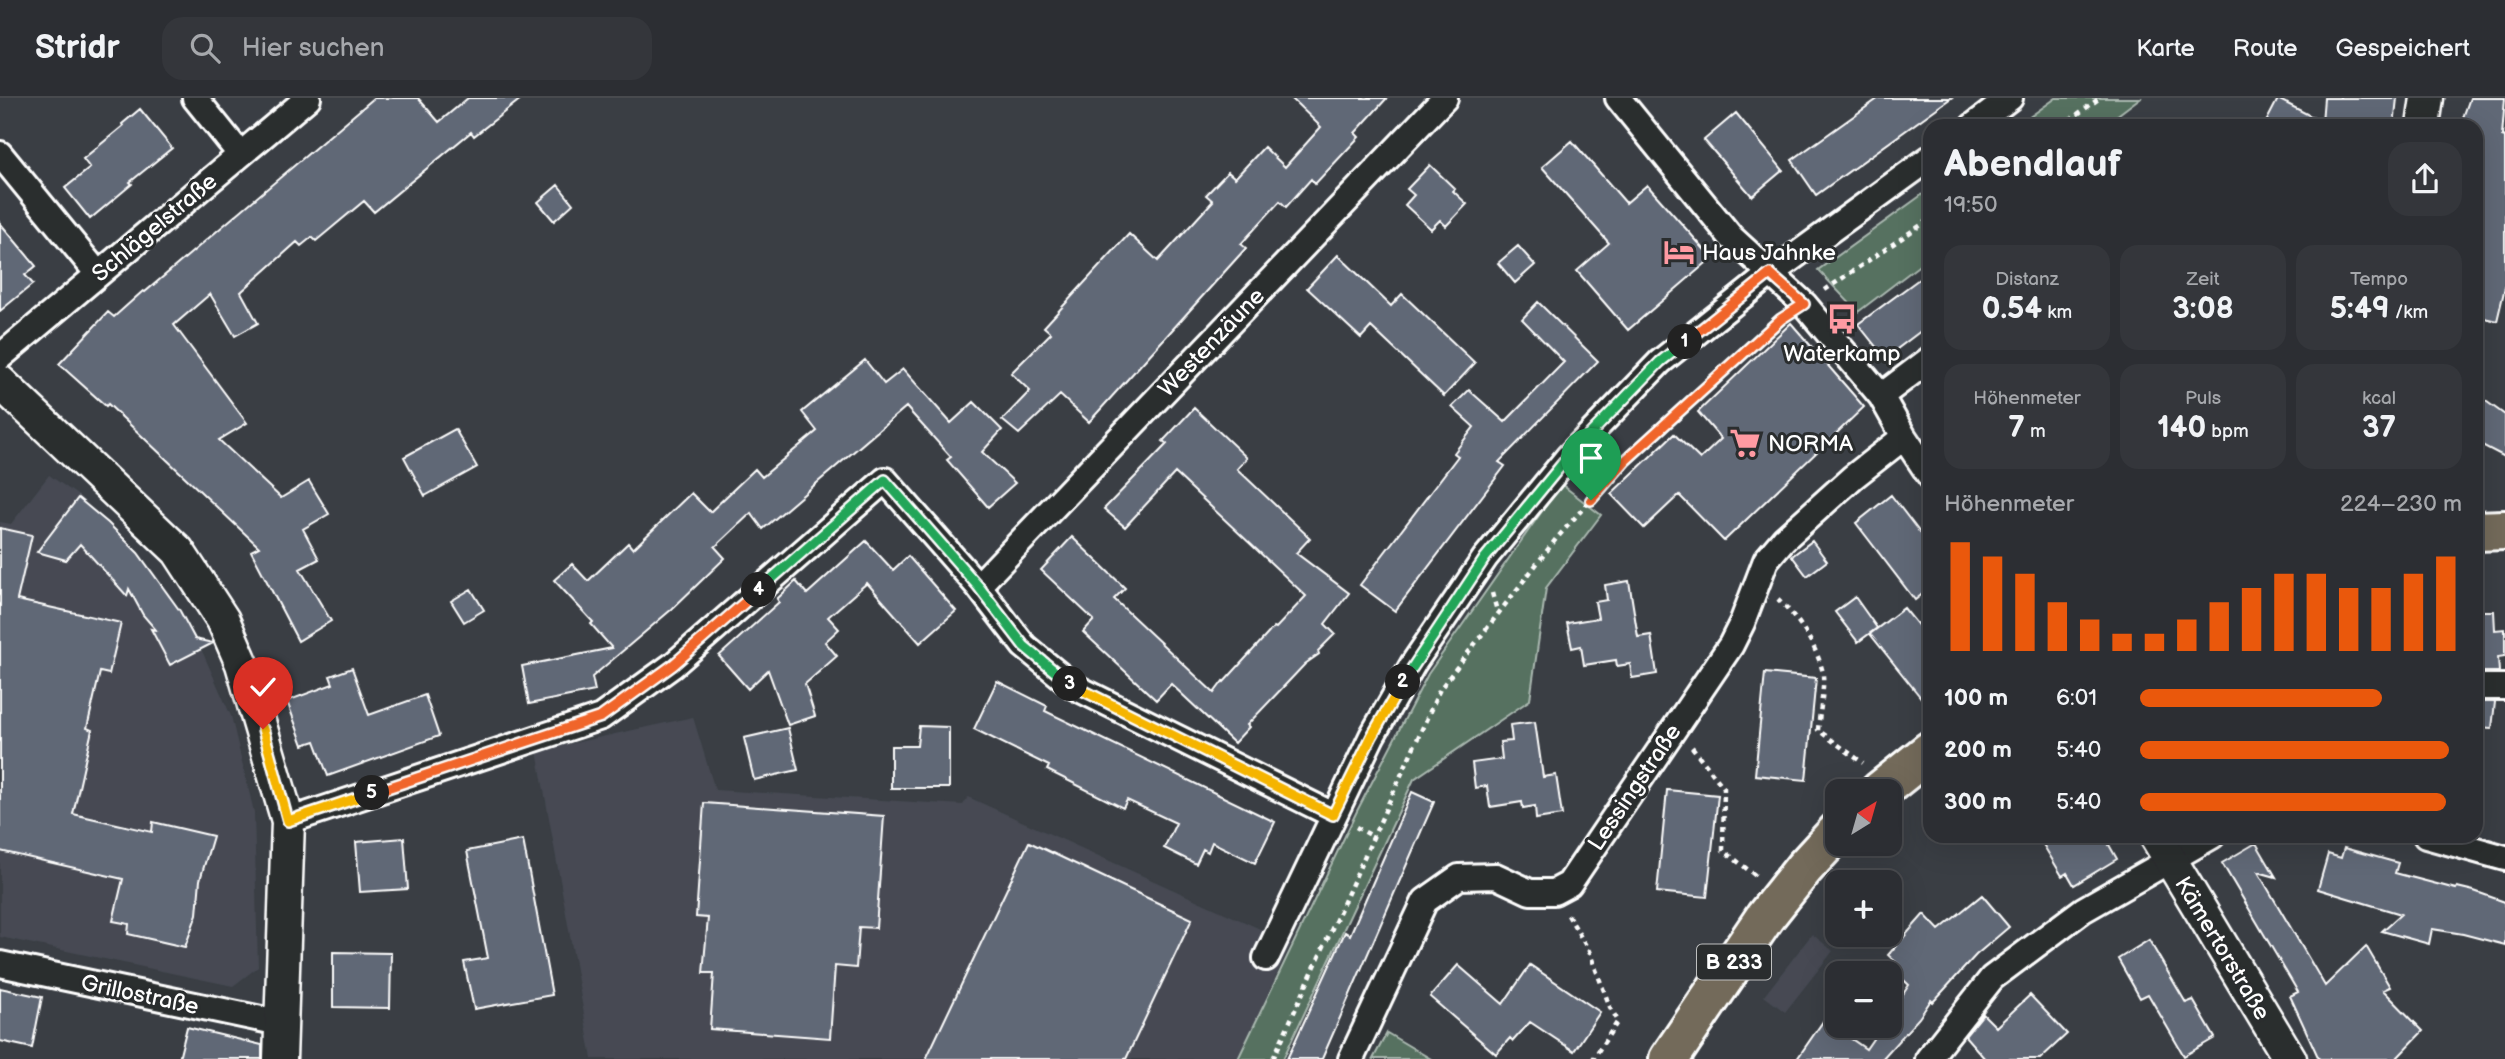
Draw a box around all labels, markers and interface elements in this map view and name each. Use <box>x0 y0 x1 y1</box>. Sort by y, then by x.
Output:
search box <box>162 17 652 80</box>
text: Stridr <box>35 28 120 68</box>
icon: search <box>186 29 224 67</box>
text: Hier suchen <box>242 33 384 64</box>
text: Karte <box>2136 34 2195 63</box>
text: Route <box>2233 34 2298 63</box>
text: Gespeichert <box>2336 34 2470 63</box>
text: Abendlauf <box>1944 142 2122 187</box>
button: share <box>2388 142 2462 216</box>
street label: Schlägelstraße <box>86 167 223 288</box>
text: 19:50 <box>1944 191 1998 219</box>
hotel icon: Haus Jahnke <box>1662 235 1696 269</box>
place label: Haus Jahnke <box>1702 239 1836 267</box>
text: Distanz <box>1995 268 2059 291</box>
text: Zeit <box>2186 268 2220 291</box>
text: Tempo <box>2350 268 2408 291</box>
street label: Westenzäune <box>1153 282 1271 403</box>
text: 0.54 <box>1982 291 2042 327</box>
text: 3:08 <box>2172 291 2234 327</box>
text: 5:49 <box>2330 291 2390 327</box>
text: km <box>2042 301 2072 324</box>
text: /km <box>2390 301 2428 324</box>
bus stop icon: Waterkamp <box>1825 302 1859 336</box>
pin: 1 <box>1668 324 1702 360</box>
text: 1 <box>1681 330 1689 353</box>
place label: Waterkamp <box>1783 340 1901 368</box>
text: Höhenmeter <box>1973 387 2081 410</box>
text: Puls <box>2185 387 2221 410</box>
text: kcal <box>2362 387 2396 410</box>
text: 7 <box>2008 410 2025 446</box>
text: 140 <box>2157 410 2206 446</box>
text: 37 <box>2362 410 2396 446</box>
text: m <box>2025 420 2046 443</box>
text: bpm <box>2206 420 2249 443</box>
supermarket icon: NORMA <box>1728 426 1762 460</box>
pin <box>1561 428 1621 500</box>
place label: NORMA <box>1768 430 1854 458</box>
icon: arrive <box>1572 439 1610 477</box>
text: Höhenmeter <box>1944 490 2074 518</box>
text: 224–230 m <box>2340 490 2462 518</box>
pin: 4 <box>742 573 776 608</box>
text: 4 <box>753 578 764 601</box>
pin <box>233 657 293 729</box>
pin: 2 <box>1386 664 1420 700</box>
pin: 3 <box>1052 666 1088 702</box>
icon: check <box>244 668 282 706</box>
text: 2 <box>1397 670 1408 693</box>
text: 3 <box>1064 672 1075 695</box>
text: 100 m <box>1944 684 2008 712</box>
text: 6:01 <box>2056 684 2097 712</box>
street label: Lessingstraße <box>1582 719 1687 856</box>
text: 200 m <box>1944 736 2012 764</box>
text: 5:40 <box>2056 736 2101 764</box>
pin: 5 <box>354 776 390 810</box>
north arrow <box>1825 779 1902 856</box>
map controls <box>1825 779 1902 1038</box>
text: 5 <box>366 781 377 804</box>
text: 300 m <box>1944 788 2012 816</box>
text: 5:40 <box>2056 788 2101 816</box>
button: + <box>1825 870 1902 947</box>
street label: Kämertorstraße <box>2168 872 2276 1025</box>
road number: B 233 <box>1697 944 1771 980</box>
button: − <box>1825 961 1902 1038</box>
street label: Grillostraße <box>78 969 201 1021</box>

